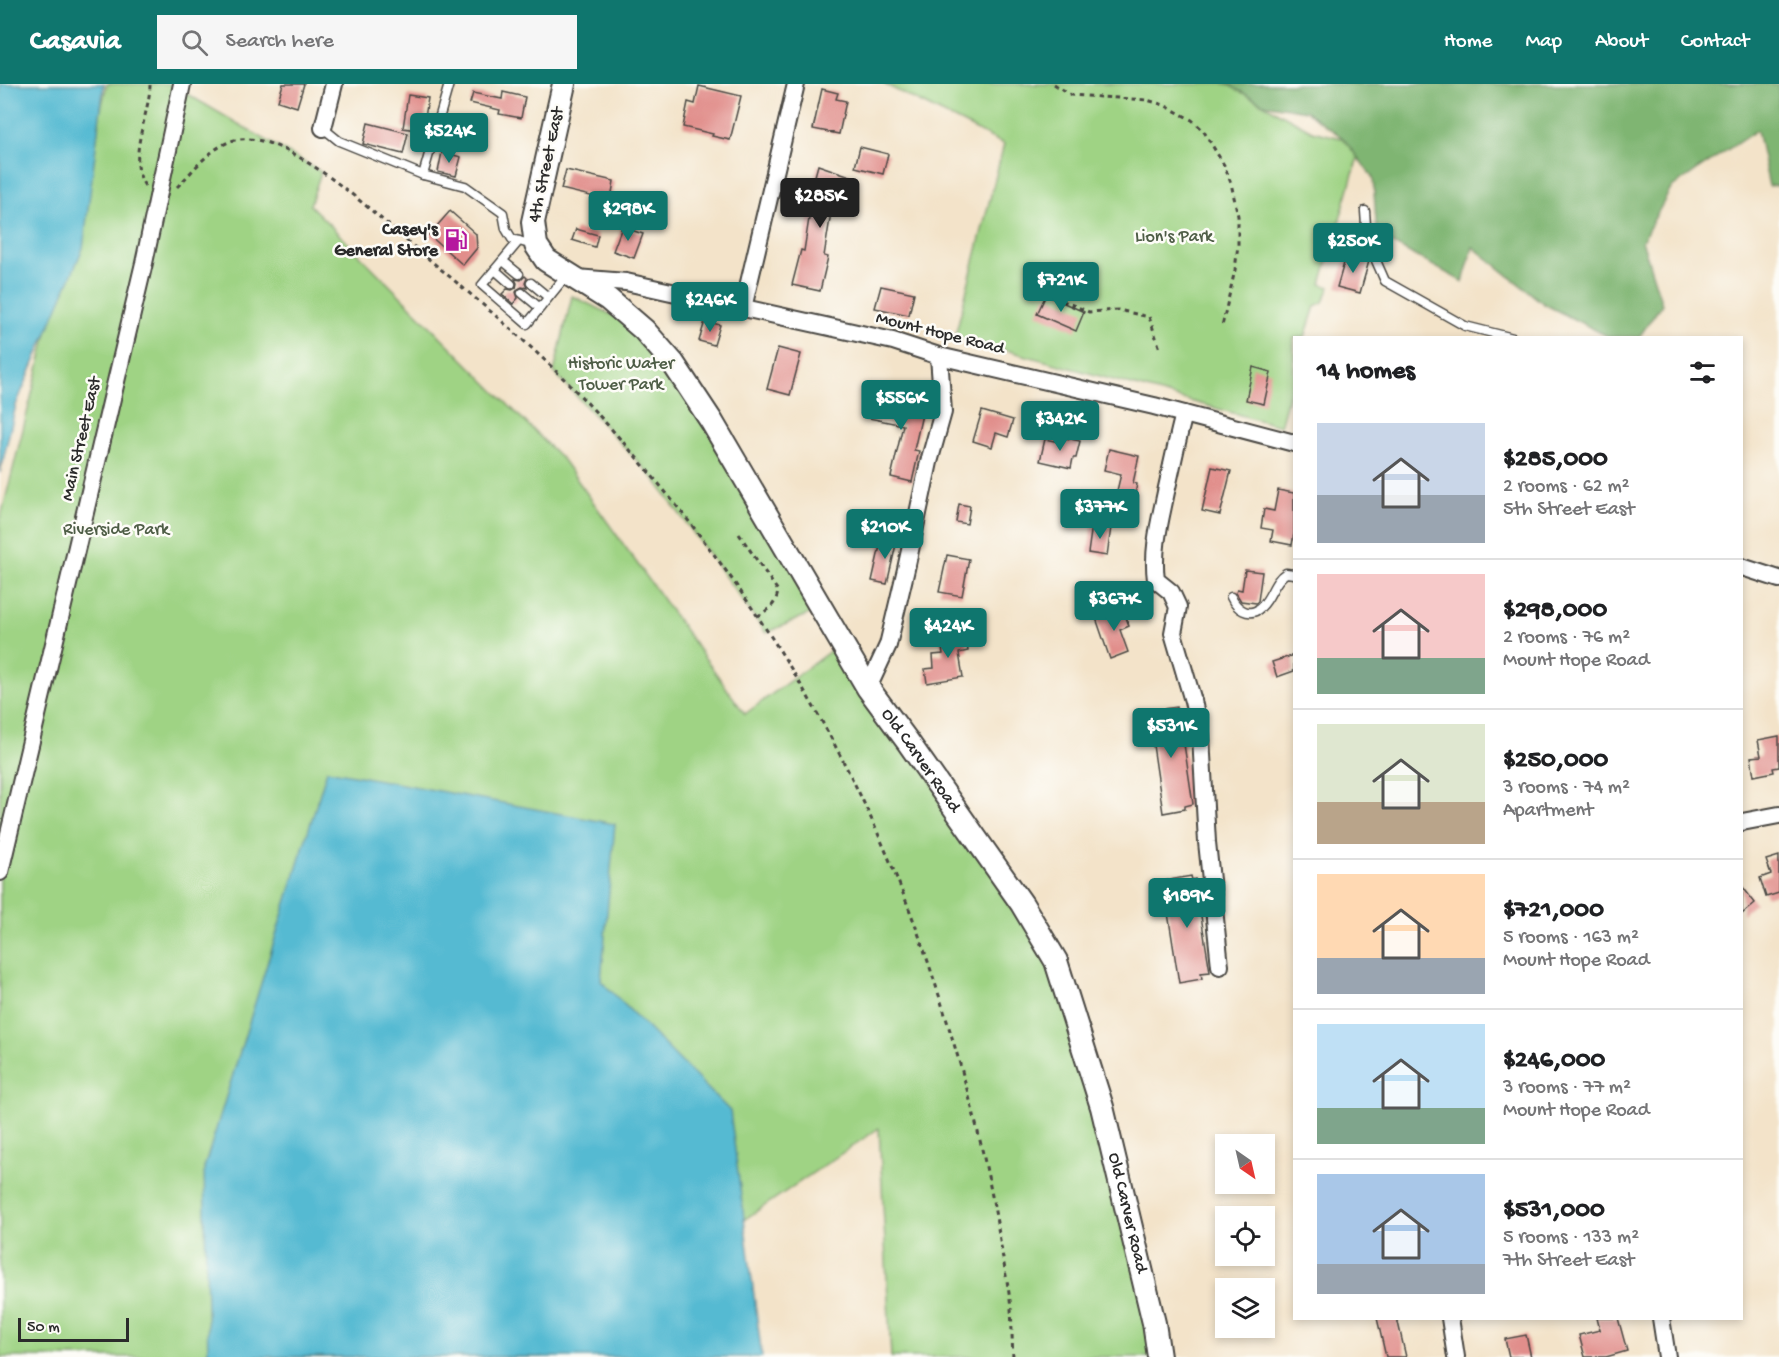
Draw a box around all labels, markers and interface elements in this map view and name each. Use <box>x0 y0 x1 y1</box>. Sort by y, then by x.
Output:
search box <box>157 15 577 69</box>
text: Casavia <box>30 26 121 59</box>
icon: search <box>178 26 211 59</box>
text: Search here <box>226 29 334 55</box>
text: Home <box>1444 30 1492 55</box>
text: Map <box>1525 30 1562 55</box>
text: About <box>1595 30 1648 55</box>
text: Contact <box>1681 30 1749 55</box>
street label: 4th Street East <box>525 104 570 225</box>
pin: $524K <box>407 113 491 164</box>
text: $524K <box>424 121 474 144</box>
pin: $285K <box>778 178 862 229</box>
text: $285K <box>794 186 846 209</box>
pin: $298K <box>586 191 670 242</box>
text: $298K <box>603 199 653 222</box>
place label: Casey's General Store <box>334 220 439 262</box>
pin: $250K <box>1311 223 1395 274</box>
fuel station icon: Casey's General Store <box>443 227 469 253</box>
park label: Lion's Park <box>1135 227 1215 248</box>
text: $250K <box>1327 231 1379 254</box>
pin: $721K <box>1019 262 1103 313</box>
text: $721K <box>1037 270 1085 293</box>
pin: $246K <box>668 282 752 333</box>
text: $246K <box>685 290 735 313</box>
street label: Mount Hope Road <box>874 308 1008 360</box>
park label: Historic Water Tower Park <box>568 354 676 396</box>
icon: filters <box>1686 356 1719 389</box>
text: 14 homes <box>1317 357 1415 388</box>
street label: Main Street East <box>58 373 107 503</box>
pin: $556K <box>859 380 943 431</box>
text: $556K <box>875 388 927 411</box>
pin: $342K <box>1018 401 1102 452</box>
text: $342K <box>1035 409 1085 432</box>
text: $285,000 <box>1503 445 1608 476</box>
icon: home <box>1365 447 1437 519</box>
text: 2 rooms · 62 m² <box>1503 476 1630 499</box>
pin: $377K <box>1058 489 1142 540</box>
text: $377K <box>1074 497 1126 520</box>
text: 5th Street East <box>1503 499 1634 522</box>
pin: $210K <box>843 509 927 560</box>
text: $210K <box>860 517 910 540</box>
park label: Riverside Park <box>63 520 171 541</box>
pin: $367K <box>1072 581 1156 632</box>
text: $367K <box>1089 589 1139 612</box>
text: $298,000 <box>1503 596 1607 627</box>
icon: home <box>1365 598 1437 670</box>
pin: $424K <box>906 608 990 659</box>
text: $424K <box>924 616 972 639</box>
text: 2 rooms · 76 m² <box>1503 627 1630 650</box>
text: Mount Hope Road <box>1503 650 1649 673</box>
street label: Old Carver Road <box>876 704 966 818</box>
pin: $531K <box>1129 708 1213 759</box>
text: $531K <box>1147 716 1195 739</box>
text: $250,000 <box>1503 746 1608 777</box>
icon: home <box>1365 748 1437 820</box>
text: 3 rooms · 74 m² <box>1503 777 1630 800</box>
text: Apartment <box>1503 800 1593 823</box>
pin: $189K <box>1145 878 1229 929</box>
text: $189K <box>1162 886 1212 909</box>
text: $721,000 <box>1503 896 1604 927</box>
icon: home <box>1365 898 1437 970</box>
text: 5 rooms · 163 m² <box>1503 927 1639 950</box>
text: Mount Hope Road <box>1503 950 1649 973</box>
text: $246,000 <box>1503 1046 1605 1077</box>
icon: home <box>1365 1048 1437 1120</box>
text: 3 rooms · 77 m² <box>1503 1077 1631 1100</box>
text: Mount Hope Road <box>1503 1100 1649 1123</box>
north arrow <box>1215 1134 1275 1194</box>
map controls <box>1215 1134 1275 1338</box>
street label: Old Carver Road <box>1103 1151 1152 1276</box>
text: $531,000 <box>1503 1196 1605 1227</box>
icon: home <box>1365 1198 1437 1270</box>
button: locate <box>1215 1206 1275 1266</box>
text: 5 rooms · 133 m² <box>1503 1227 1639 1250</box>
text: 7th Street East <box>1503 1250 1634 1273</box>
button: layers <box>1215 1278 1275 1338</box>
scale bar <box>18 1315 129 1342</box>
text: 50 m <box>27 1319 60 1338</box>

